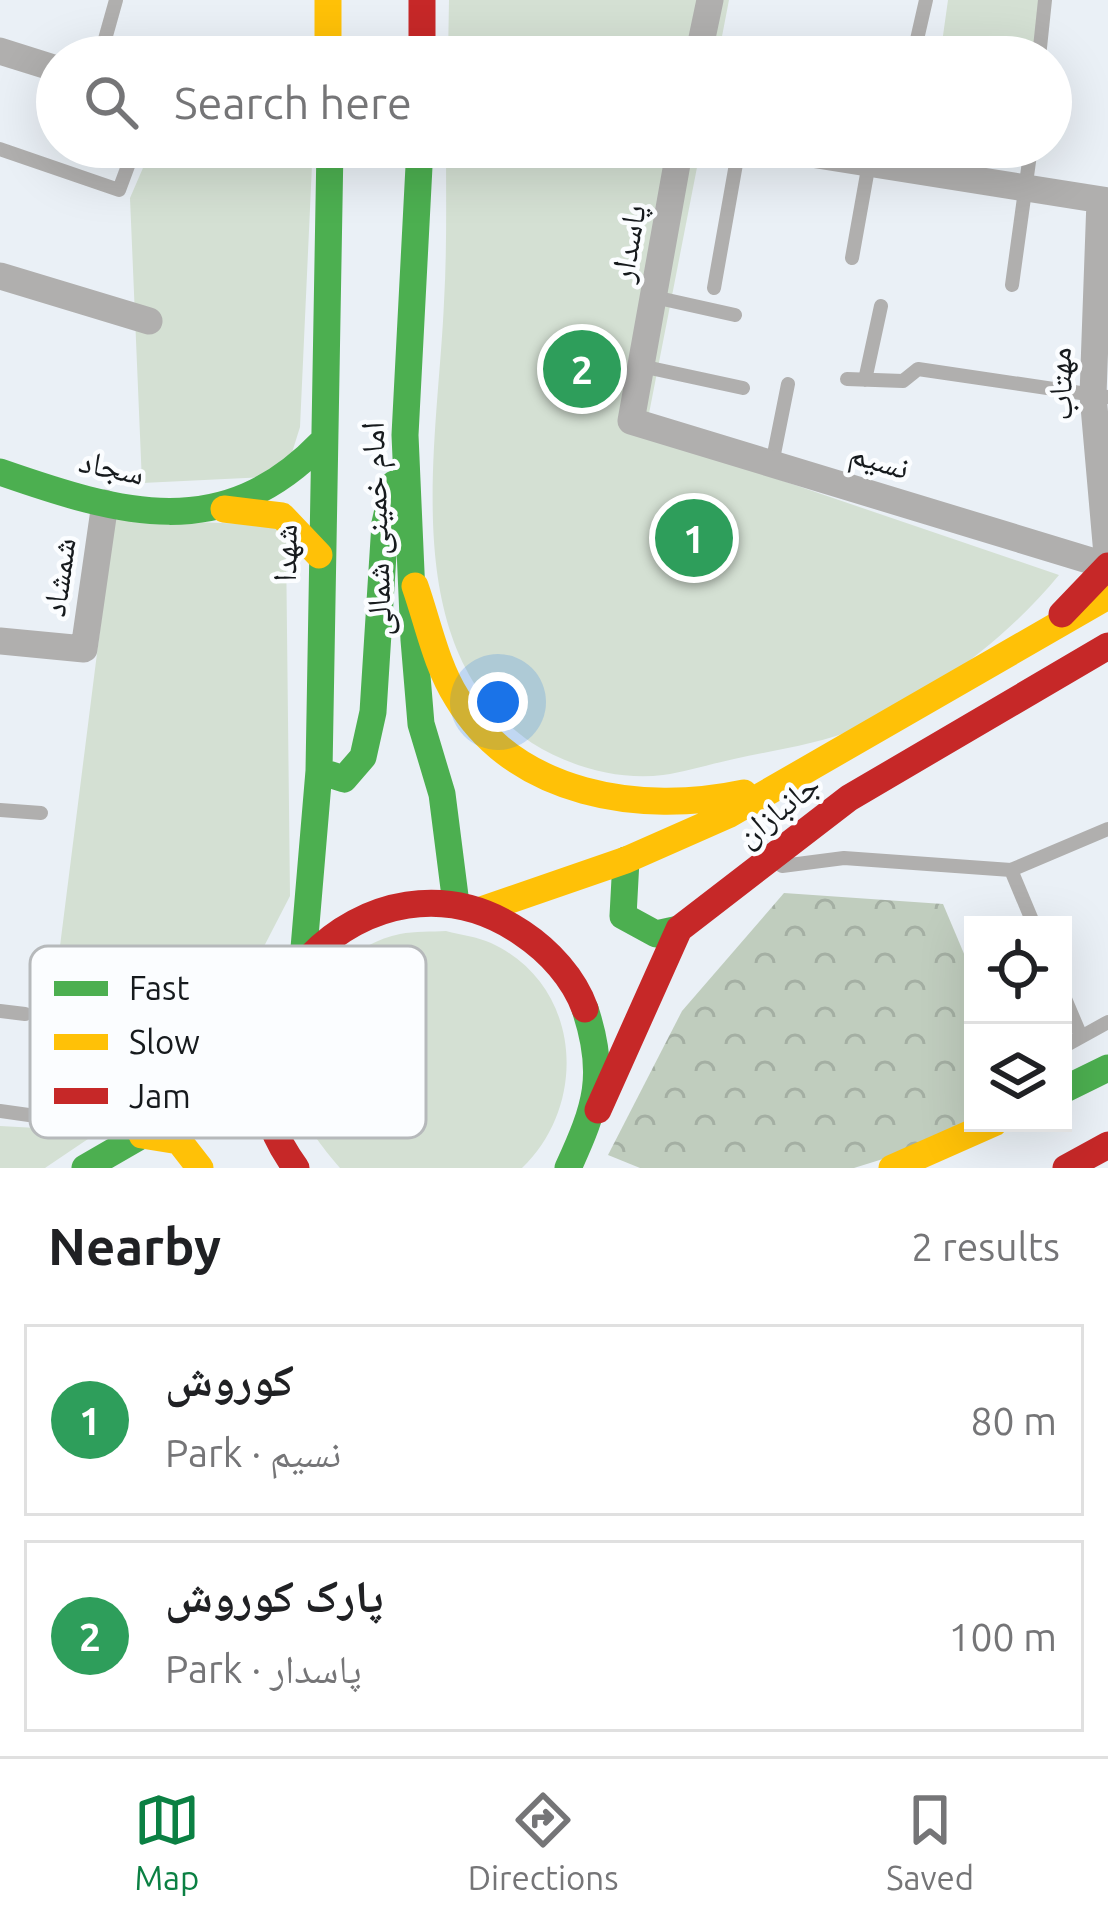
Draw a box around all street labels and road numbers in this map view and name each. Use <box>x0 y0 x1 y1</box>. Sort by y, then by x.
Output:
street label: پاسدار <box>602 202 654 286</box>
street label: مهتاب <box>1040 347 1079 421</box>
street label: امام خمینی شمالی <box>353 421 401 637</box>
street label: نسیم <box>844 432 914 490</box>
street label: سجاد <box>76 441 148 491</box>
street label: شهدا <box>265 524 304 582</box>
street label: شمشاد <box>34 535 82 619</box>
street label: جانبازان <box>728 765 828 856</box>

